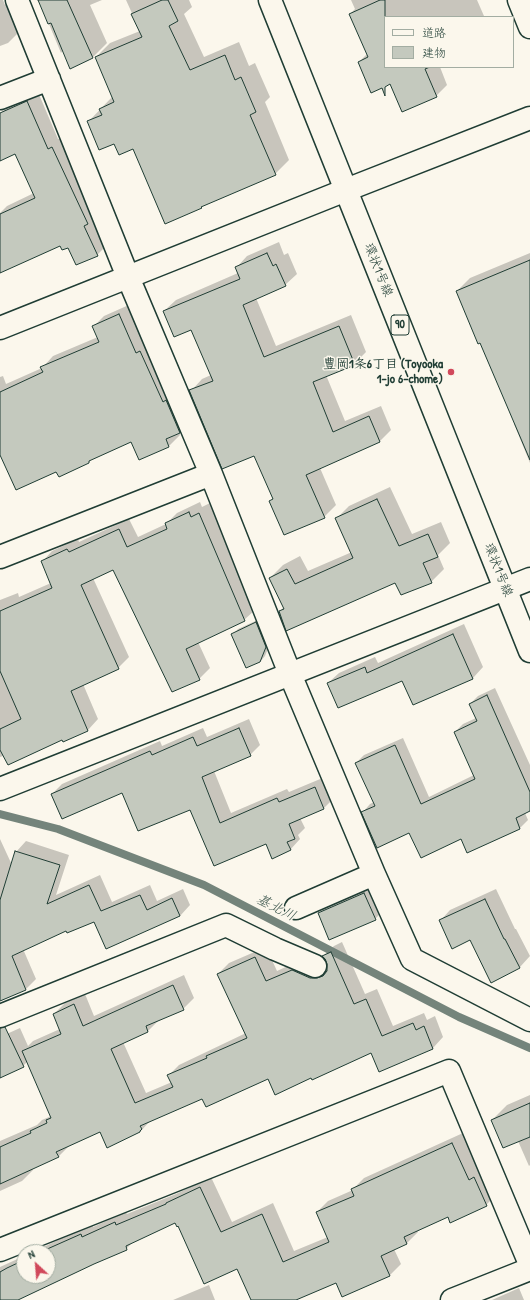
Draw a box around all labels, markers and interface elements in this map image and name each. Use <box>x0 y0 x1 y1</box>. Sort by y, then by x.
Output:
legend <box>384 16 514 68</box>
text: 道路 <box>422 24 446 41</box>
text: 建物 <box>422 44 446 61</box>
street label: 環状1号線 <box>360 241 396 299</box>
road number: 90 <box>391 315 409 335</box>
place label: 豊岡1条6丁目 (Toyooka 1-jo 6-chome) <box>323 357 443 388</box>
marker: 豊岡1条6丁目 (Toyooka 1-jo 6-chome) <box>446 367 456 377</box>
street label: 環状1号線 <box>480 541 516 599</box>
water label: 基北川 <box>253 891 299 925</box>
north arrow <box>16 1244 56 1284</box>
text: N <box>25 1247 37 1262</box>

